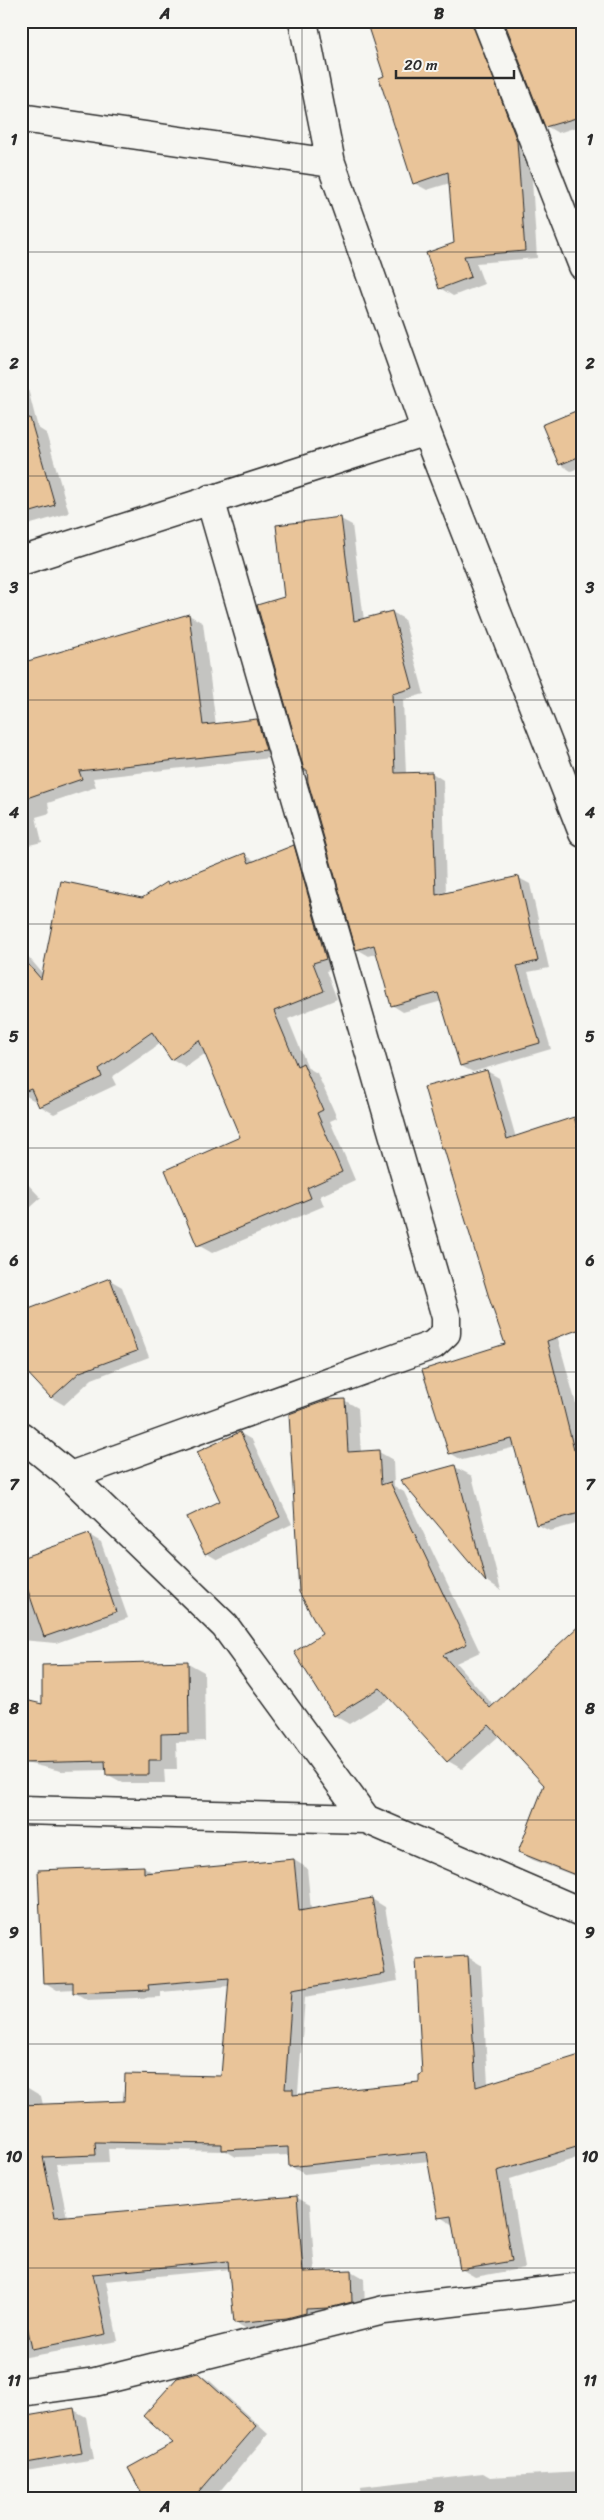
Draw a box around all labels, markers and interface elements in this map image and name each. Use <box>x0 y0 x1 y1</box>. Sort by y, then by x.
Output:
text: A <box>159 0 170 28</box>
text: B <box>434 0 445 28</box>
scale bar <box>396 48 514 80</box>
text: 20 m <box>404 52 438 78</box>
text: 1 <box>11 125 18 154</box>
text: 1 <box>587 125 594 154</box>
text: 2 <box>8 349 19 378</box>
text: 2 <box>584 349 595 378</box>
text: 3 <box>9 573 19 602</box>
text: 3 <box>585 573 595 602</box>
text: 4 <box>8 798 19 827</box>
text: 4 <box>584 798 595 827</box>
text: 5 <box>9 1022 19 1051</box>
text: 5 <box>585 1022 595 1051</box>
text: 6 <box>8 1246 19 1275</box>
text: 6 <box>584 1246 595 1275</box>
text: 7 <box>9 1470 20 1499</box>
text: 7 <box>585 1470 596 1499</box>
text: 8 <box>8 1694 19 1723</box>
text: 8 <box>584 1694 595 1723</box>
text: 9 <box>9 1918 19 1947</box>
text: 9 <box>585 1918 595 1947</box>
text: 10 <box>6 2142 22 2171</box>
text: 10 <box>582 2142 598 2171</box>
text: 11 <box>7 2366 21 2395</box>
text: 11 <box>583 2366 597 2395</box>
text: A <box>159 2492 170 2520</box>
text: B <box>434 2492 445 2520</box>

